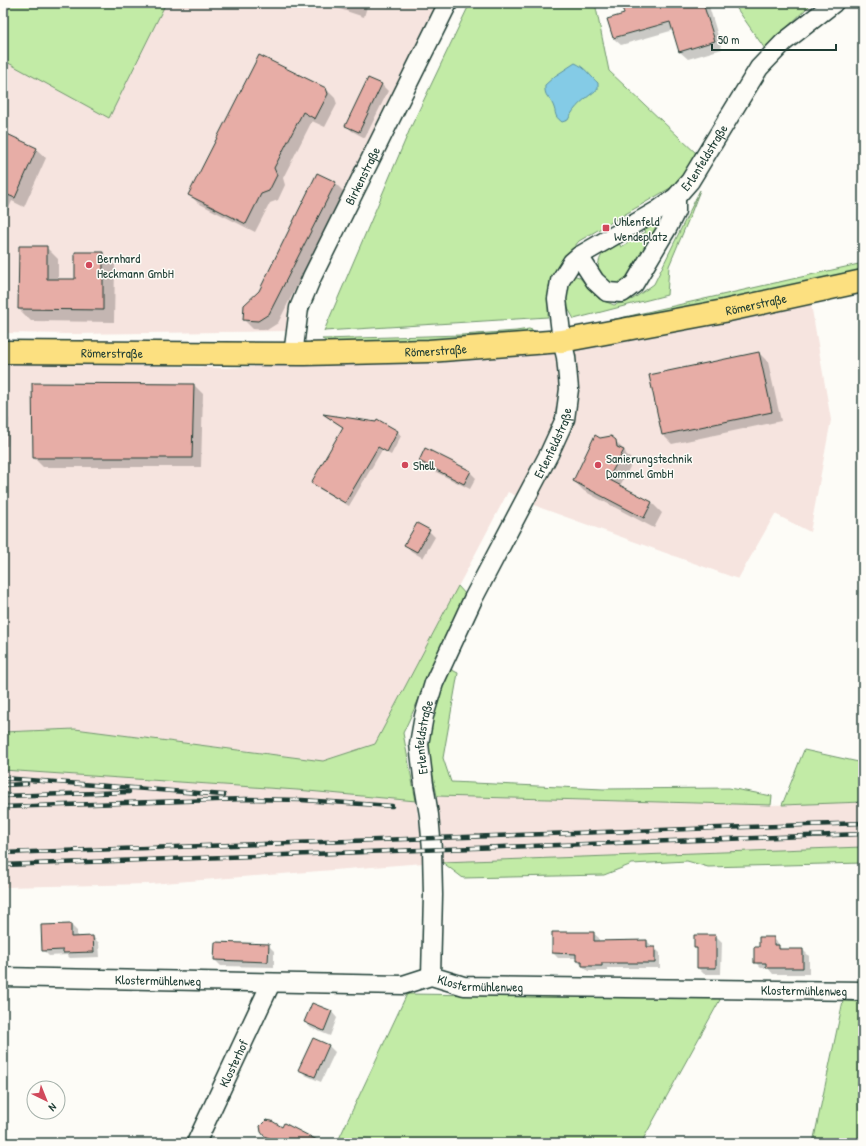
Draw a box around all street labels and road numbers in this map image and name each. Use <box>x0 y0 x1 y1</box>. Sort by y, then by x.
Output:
street label: Erlenfeldstraße <box>676 121 732 195</box>
street label: Birkenstraße <box>340 144 384 208</box>
street label: Römerstraße <box>724 289 788 319</box>
street label: Römerstraße <box>405 339 467 361</box>
street label: Römerstraße <box>81 344 143 362</box>
street label: Erlenfeldstraße <box>529 407 575 481</box>
street label: Erlenfeldstraße <box>410 698 437 775</box>
street label: Klostermühlenweg <box>115 970 201 990</box>
street label: Klostermühlenweg <box>435 970 523 996</box>
street label: Klostermühlenweg <box>761 981 847 1000</box>
street label: Klosterhof <box>214 1036 252 1090</box>

